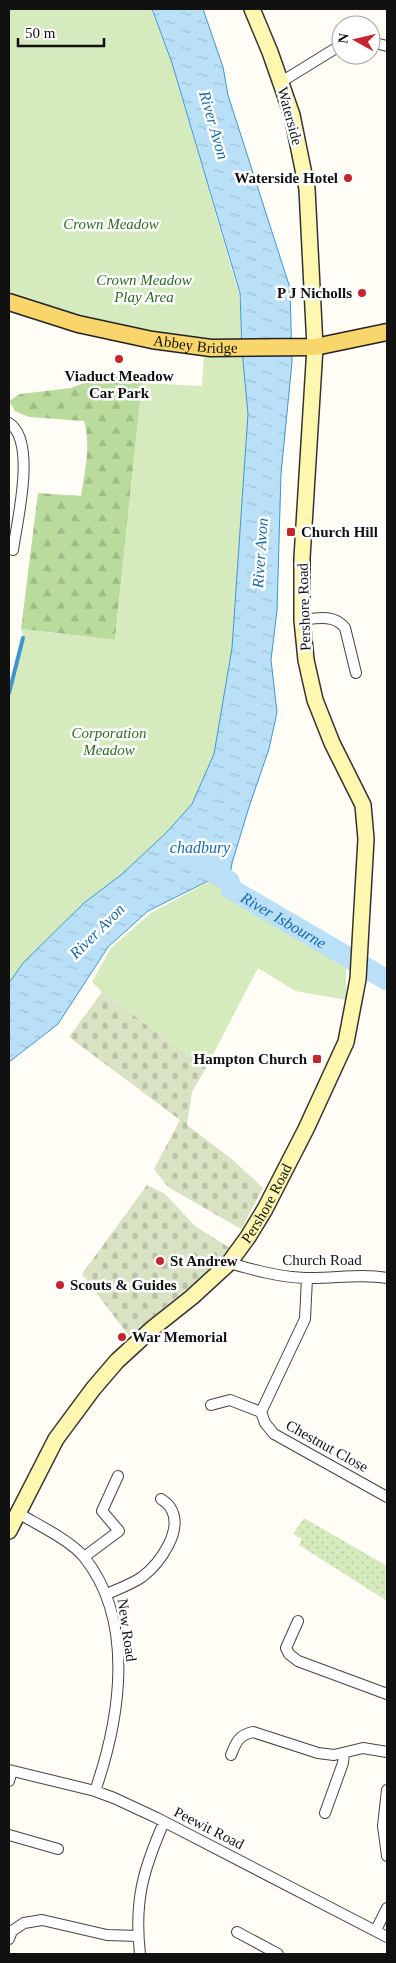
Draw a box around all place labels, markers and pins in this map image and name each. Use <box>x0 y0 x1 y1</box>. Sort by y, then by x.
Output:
place label: Waterside Hotel <box>234 170 338 186</box>
marker: Waterside Hotel <box>342 172 354 184</box>
place label: P J Nicholls <box>277 285 352 301</box>
marker: P J Nicholls <box>356 287 368 299</box>
marker: Viaduct Meadow Car Park <box>113 353 125 365</box>
place label: Viaduct Meadow Car Park <box>64 368 174 401</box>
place label: Church Hill <box>301 524 378 540</box>
marker: Church Hill <box>285 526 297 538</box>
place label: Hampton Church <box>194 1051 308 1067</box>
marker: Hampton Church <box>311 1053 323 1065</box>
place label: St Andrew <box>170 1253 238 1269</box>
marker: St Andrew <box>154 1255 166 1267</box>
place label: Scouts & Guides <box>70 1277 177 1293</box>
marker: Scouts & Guides <box>54 1279 66 1291</box>
place label: War Memorial <box>132 1329 227 1345</box>
marker: War Memorial <box>116 1331 128 1343</box>

